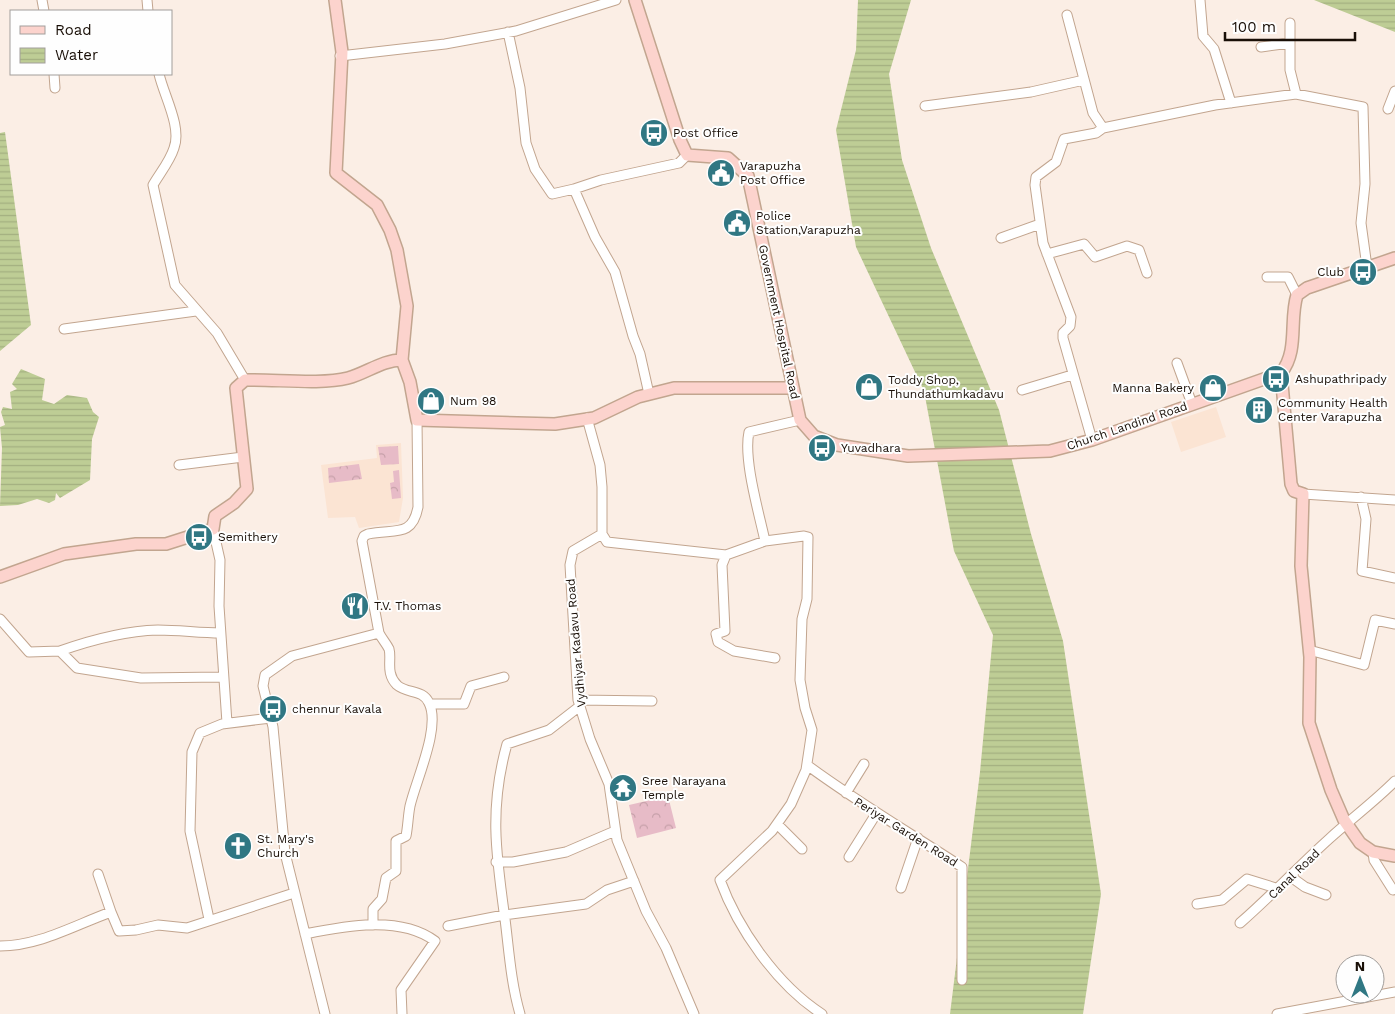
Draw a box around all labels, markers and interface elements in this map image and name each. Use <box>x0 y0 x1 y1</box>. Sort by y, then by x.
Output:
legend <box>10 10 172 75</box>
scale bar <box>1225 10 1355 42</box>
text: 100 m <box>1232 18 1276 36</box>
text: Road <box>55 21 92 39</box>
text: Water <box>55 46 98 64</box>
bus stop icon: Post Office <box>639 118 669 148</box>
place label: Post Office <box>673 126 738 140</box>
public building icon: Varapuzha Post Office <box>706 158 736 188</box>
place label: Varapuzha Post Office <box>740 159 805 187</box>
public building icon: Police Station,Varapuzha <box>722 208 752 238</box>
place label: Police Station,Varapuzha <box>756 209 861 237</box>
street label: Government Hospital Road <box>756 243 802 401</box>
bus stop icon: Club <box>1348 257 1378 287</box>
place label: Club <box>1317 265 1344 279</box>
bus stop icon: Ashupathripady <box>1261 364 1291 394</box>
shop icon: Toddy Shop, Thundathumkadavu <box>854 372 884 402</box>
place label: Ashupathripady <box>1295 372 1387 386</box>
place label: Toddy Shop, Thundathumkadavu <box>888 373 1004 401</box>
shop icon: Manna Bakery <box>1198 373 1228 403</box>
place label: Manna Bakery <box>1112 381 1195 395</box>
shop icon: Num 98 <box>416 386 446 416</box>
place label: Num 98 <box>450 394 496 408</box>
building icon: Community Health Center Varapuzha <box>1244 395 1274 425</box>
place label: Community Health Center Varapuzha <box>1278 396 1388 424</box>
street label: Church Landind Road <box>1065 399 1189 453</box>
bus stop icon: Yuvadhara <box>807 433 837 463</box>
place label: Yuvadhara <box>841 441 901 455</box>
bus stop icon: Semithery <box>184 522 214 552</box>
place label: Semithery <box>218 530 279 544</box>
street label: Vydhiyar Kadavu Road <box>563 578 589 708</box>
restaurant icon: T.V. Thomas <box>340 591 370 621</box>
place label: T.V. Thomas <box>374 599 441 613</box>
bus stop icon: chennur Kavala <box>258 694 288 724</box>
place label: chennur Kavala <box>292 702 382 716</box>
temple icon: Sree Narayana Temple <box>608 773 638 803</box>
place label: Sree Narayana Temple <box>642 774 726 802</box>
street label: Periyar Garden Road <box>852 794 960 870</box>
church icon: St. Mary's Church <box>223 831 253 861</box>
place label: St. Mary's Church <box>257 832 314 860</box>
street label: Canal Road <box>1265 846 1323 902</box>
north arrow <box>1335 954 1385 1004</box>
text: N <box>1355 958 1365 974</box>

